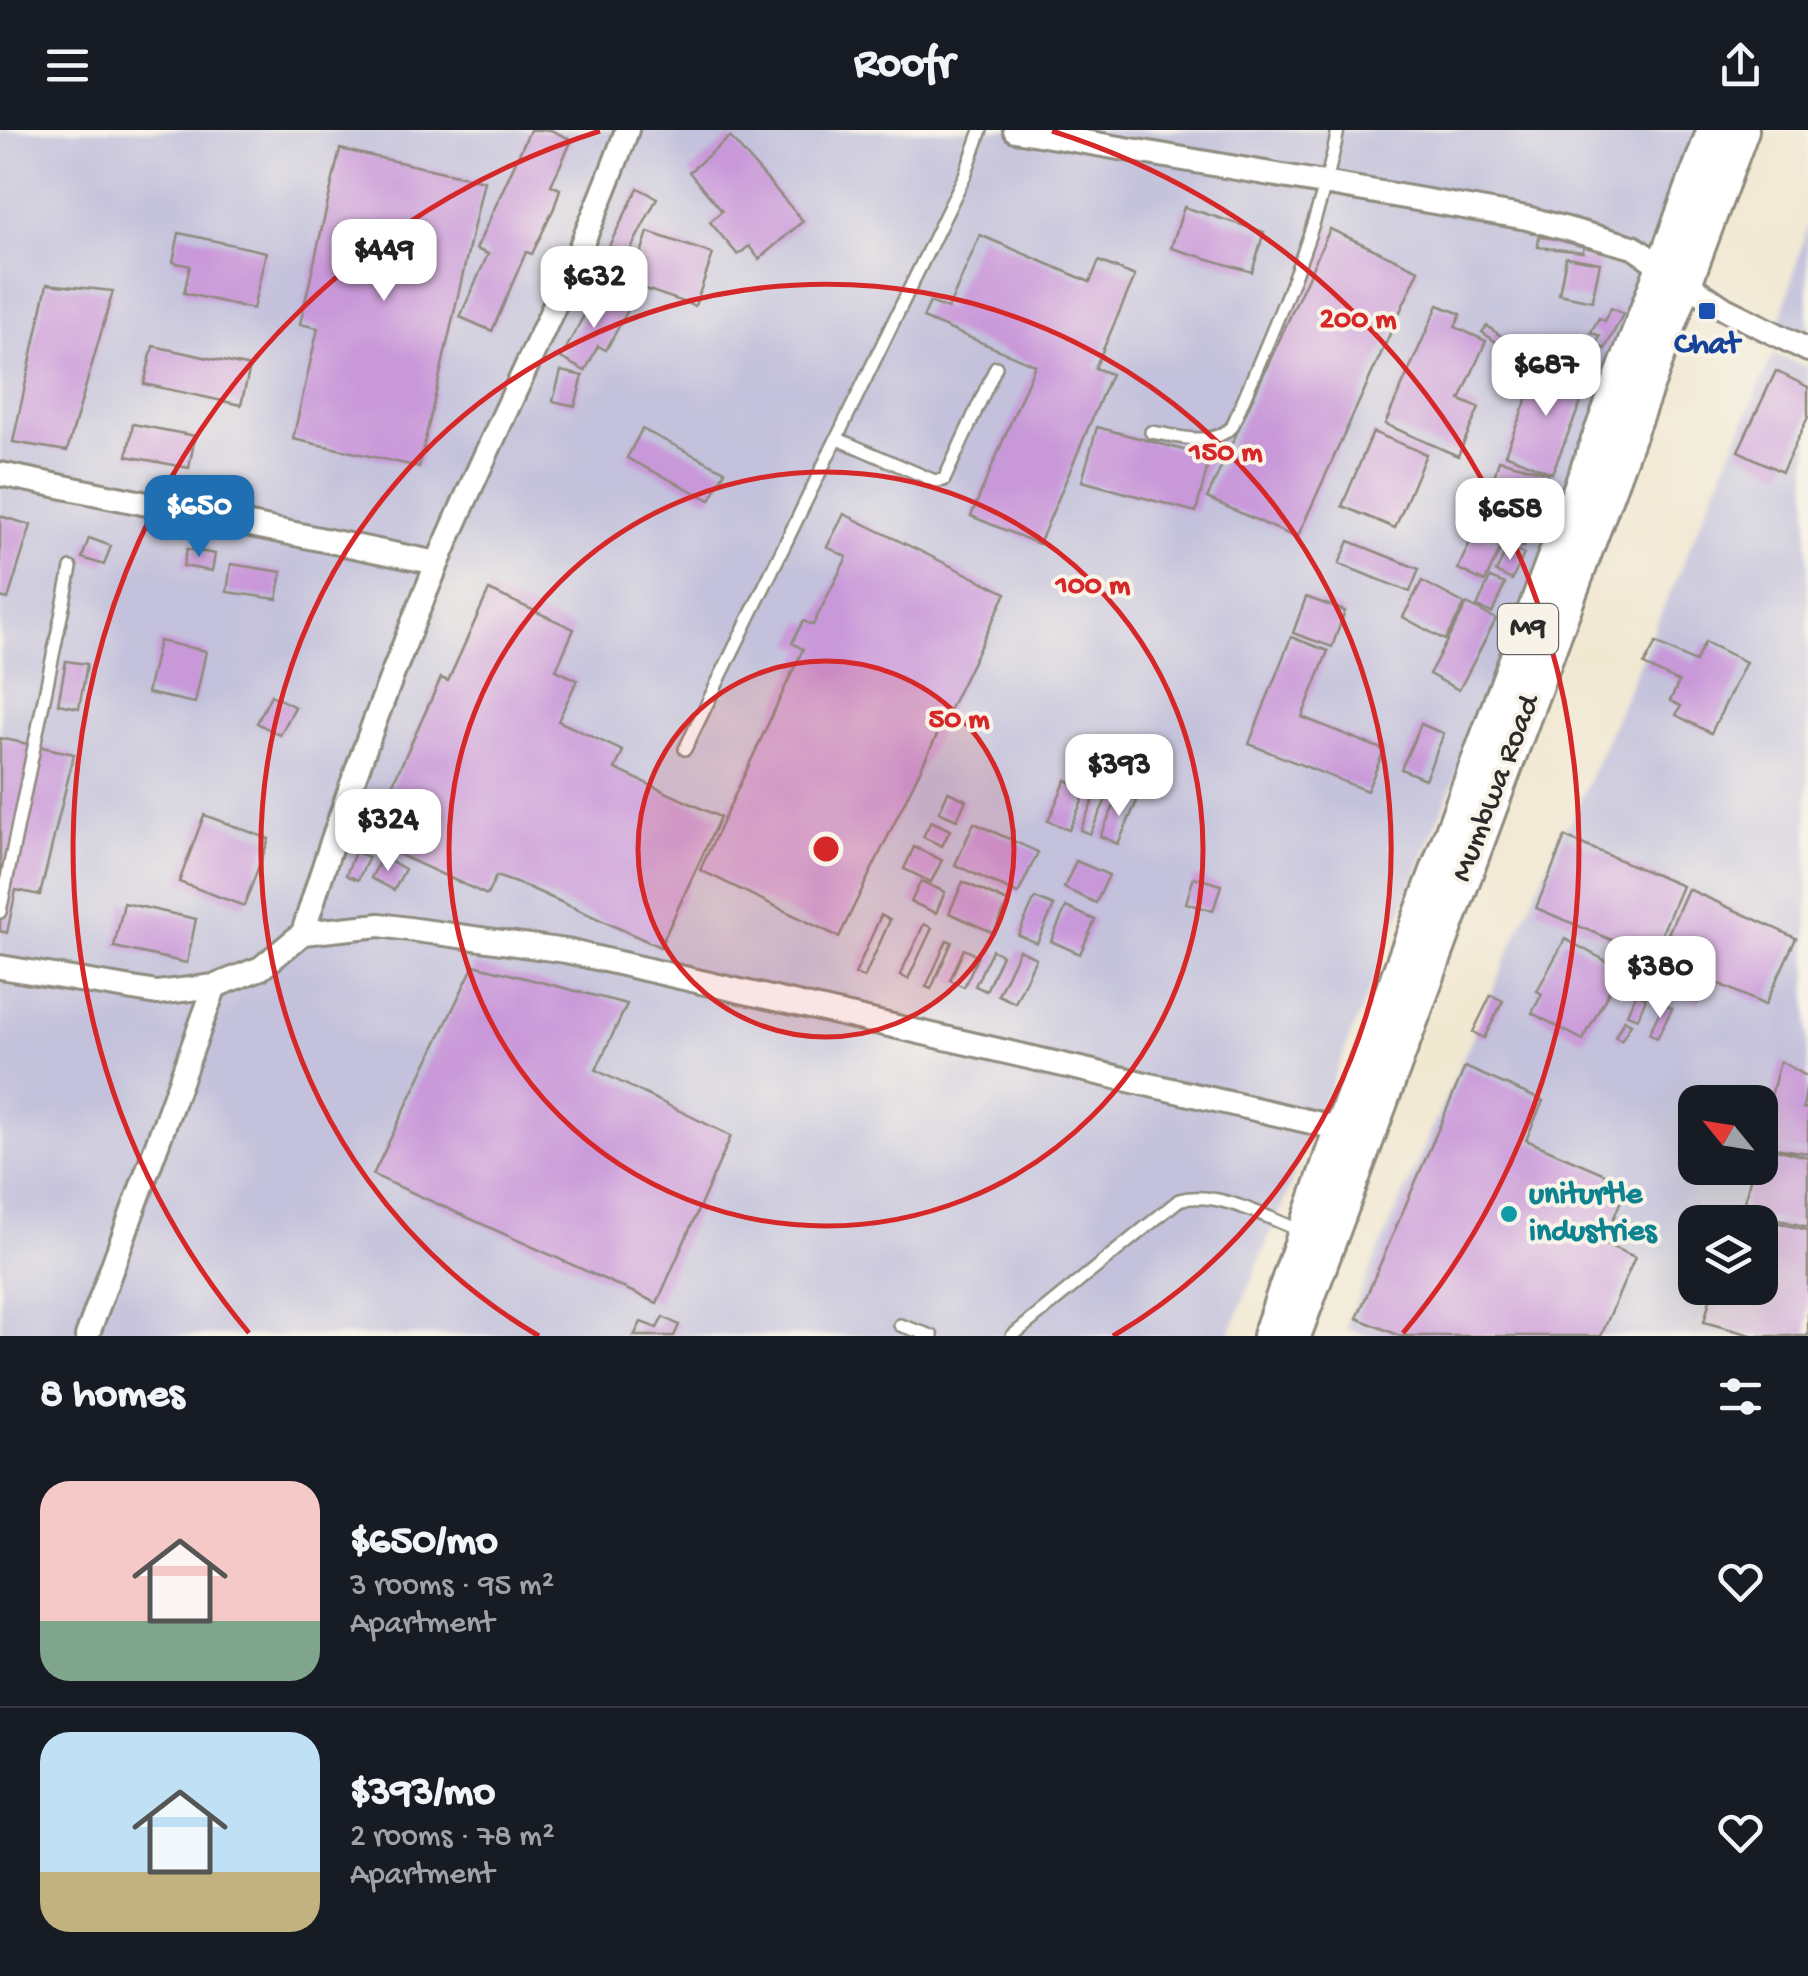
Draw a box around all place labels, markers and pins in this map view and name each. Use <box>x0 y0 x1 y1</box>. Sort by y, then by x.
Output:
pin: $449 <box>325 219 443 304</box>
pin: $632 <box>535 246 653 331</box>
marker: Chat <box>1696 300 1718 322</box>
place label: Chat <box>1674 327 1743 365</box>
pin: $687 <box>1487 334 1605 419</box>
pin: $650 <box>140 475 258 560</box>
pin: $658 <box>1451 478 1569 563</box>
pin: $393 <box>1060 734 1178 819</box>
pin: $324 <box>329 789 447 874</box>
centre of rings <box>808 831 844 867</box>
pin: $380 <box>1601 936 1719 1021</box>
place label: uniturtle industries <box>1529 1177 1659 1252</box>
marker: uniturtle industries <box>1498 1203 1520 1225</box>

